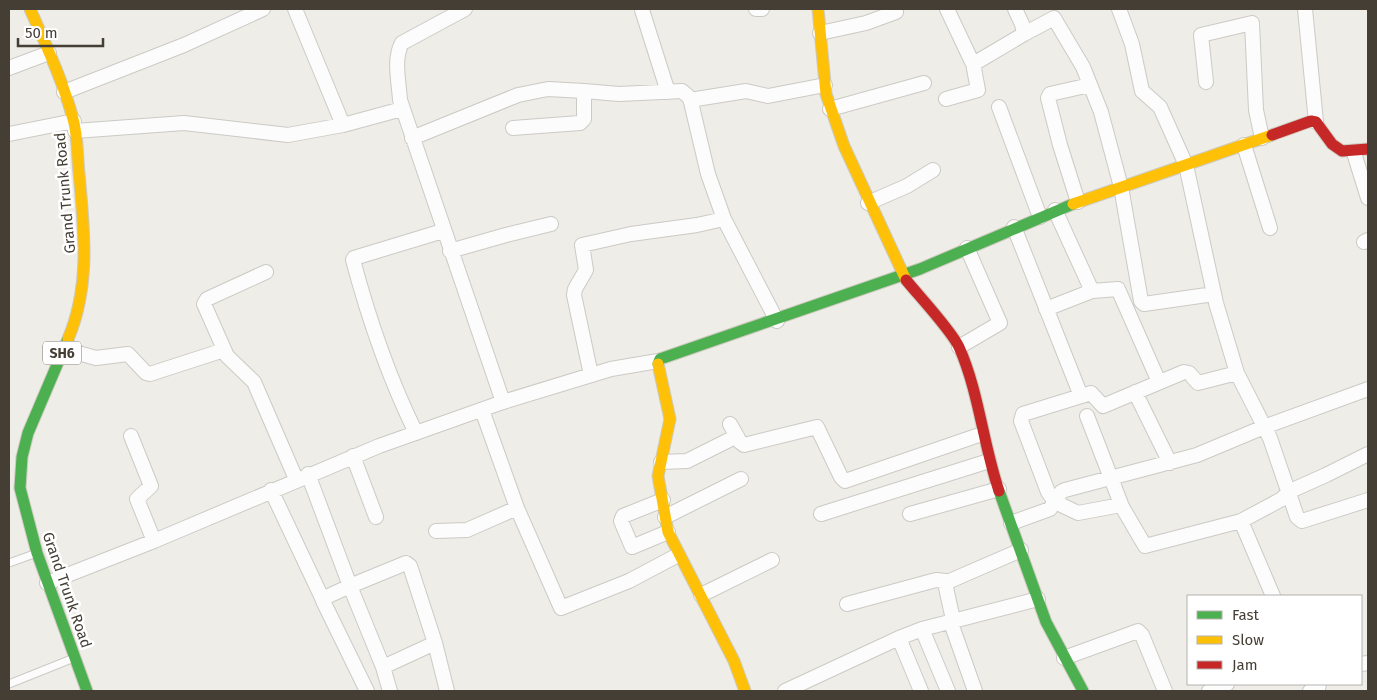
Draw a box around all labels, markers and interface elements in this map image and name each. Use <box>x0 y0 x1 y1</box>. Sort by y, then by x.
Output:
scale bar <box>18 15 102 47</box>
text: 50 m <box>25 24 58 42</box>
street label: Grand Trunk Road <box>51 132 79 254</box>
road number: SH6 <box>43 342 81 364</box>
street label: Grand Trunk Road <box>39 530 95 650</box>
legend <box>1187 595 1362 685</box>
text: Fast <box>1232 606 1259 624</box>
text: Slow <box>1232 631 1264 649</box>
text: Jam <box>1232 656 1258 674</box>

